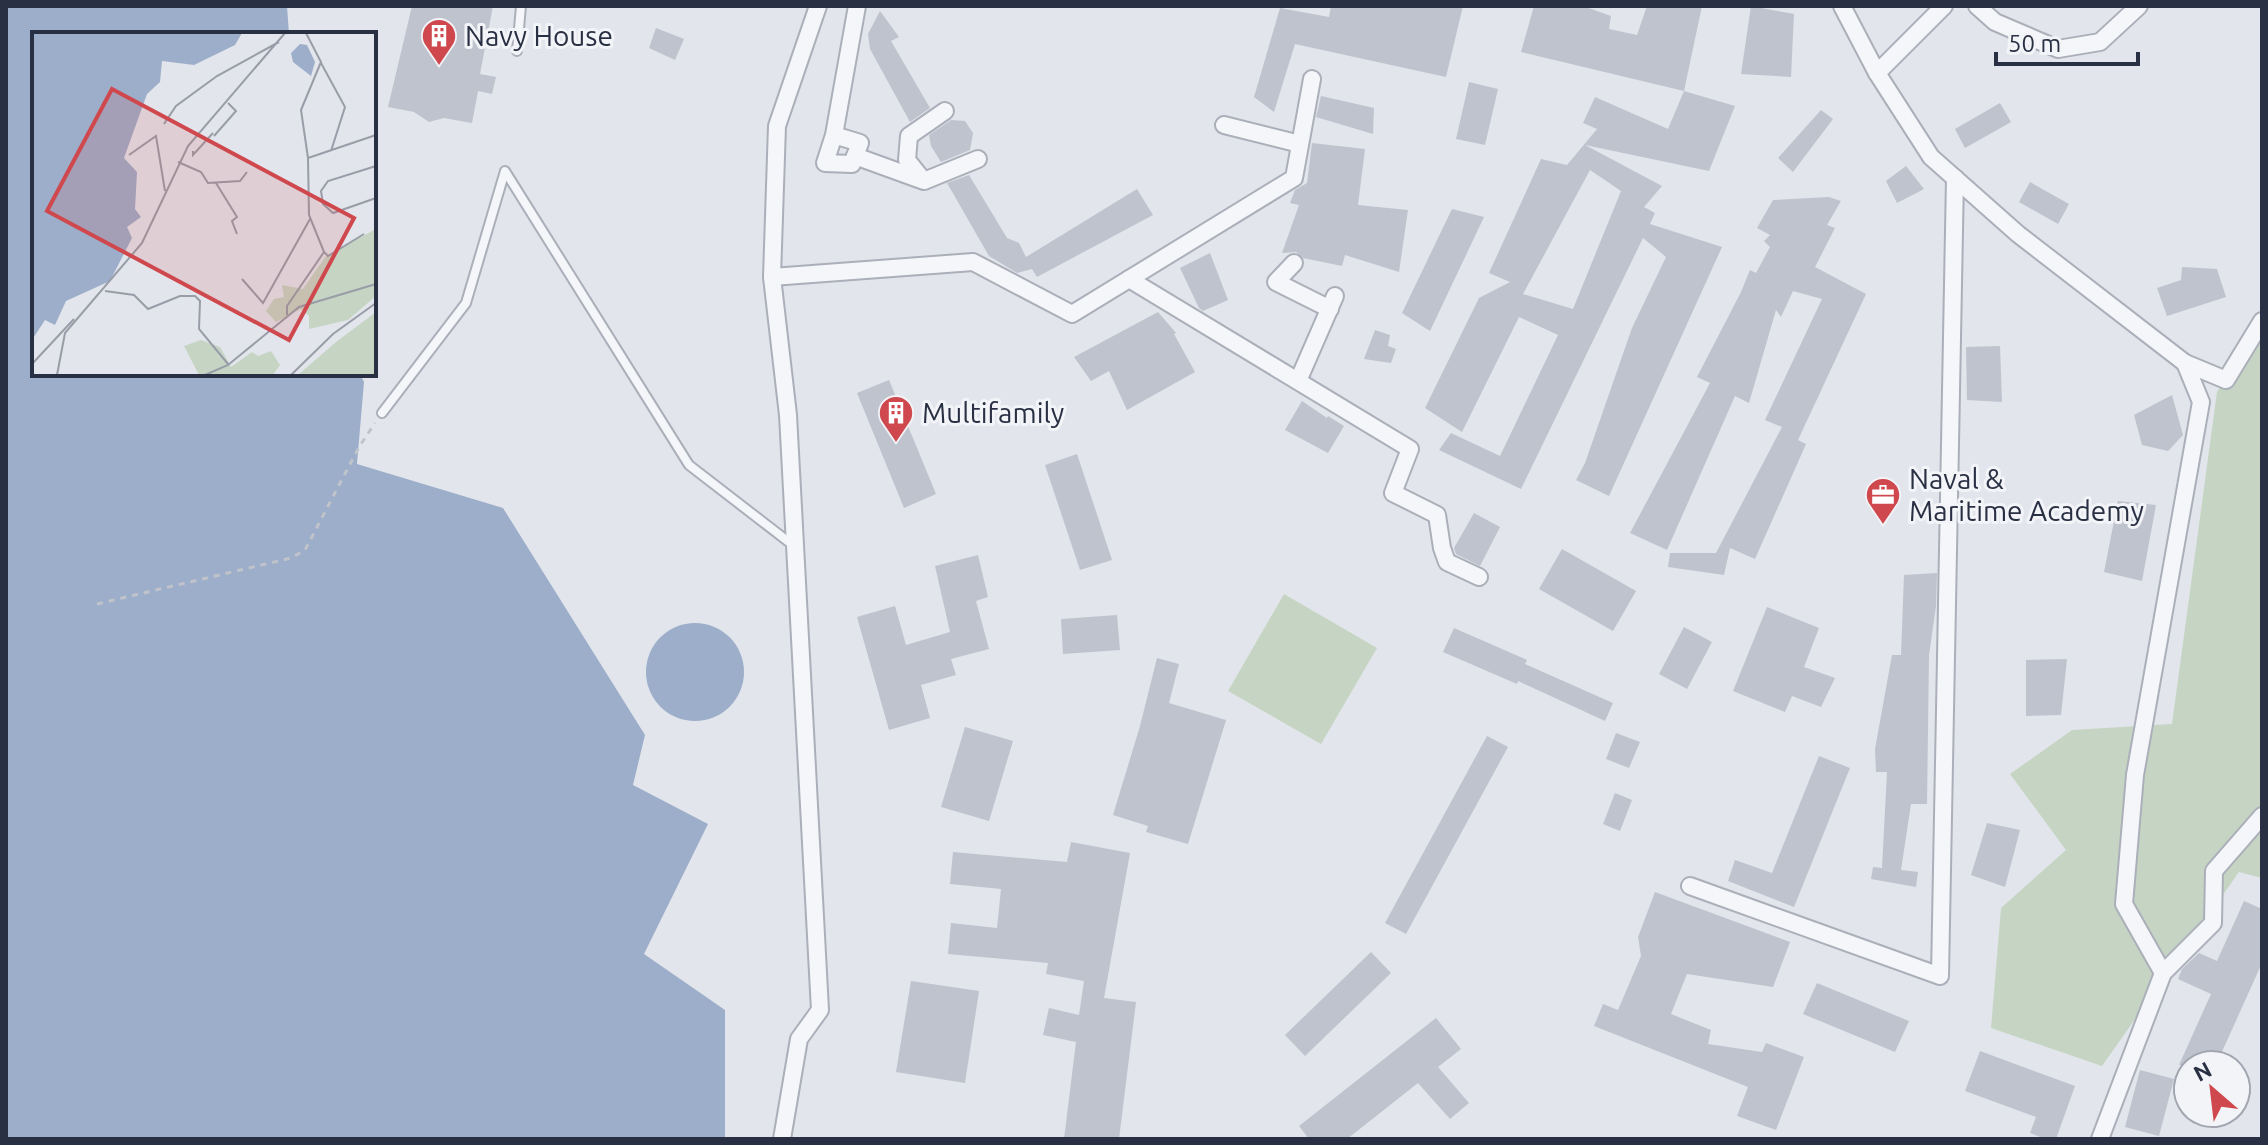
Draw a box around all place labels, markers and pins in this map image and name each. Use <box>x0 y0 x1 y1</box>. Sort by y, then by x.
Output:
building icon: Navy House <box>420 17 458 67</box>
place label: Navy House <box>465 20 613 51</box>
building icon: Multifamily <box>877 394 915 444</box>
place label: Multifamily <box>922 397 1064 428</box>
place label: Naval & Maritime Academy <box>1909 463 2144 526</box>
office icon: Naval & Maritime Academy <box>1864 476 1902 526</box>

